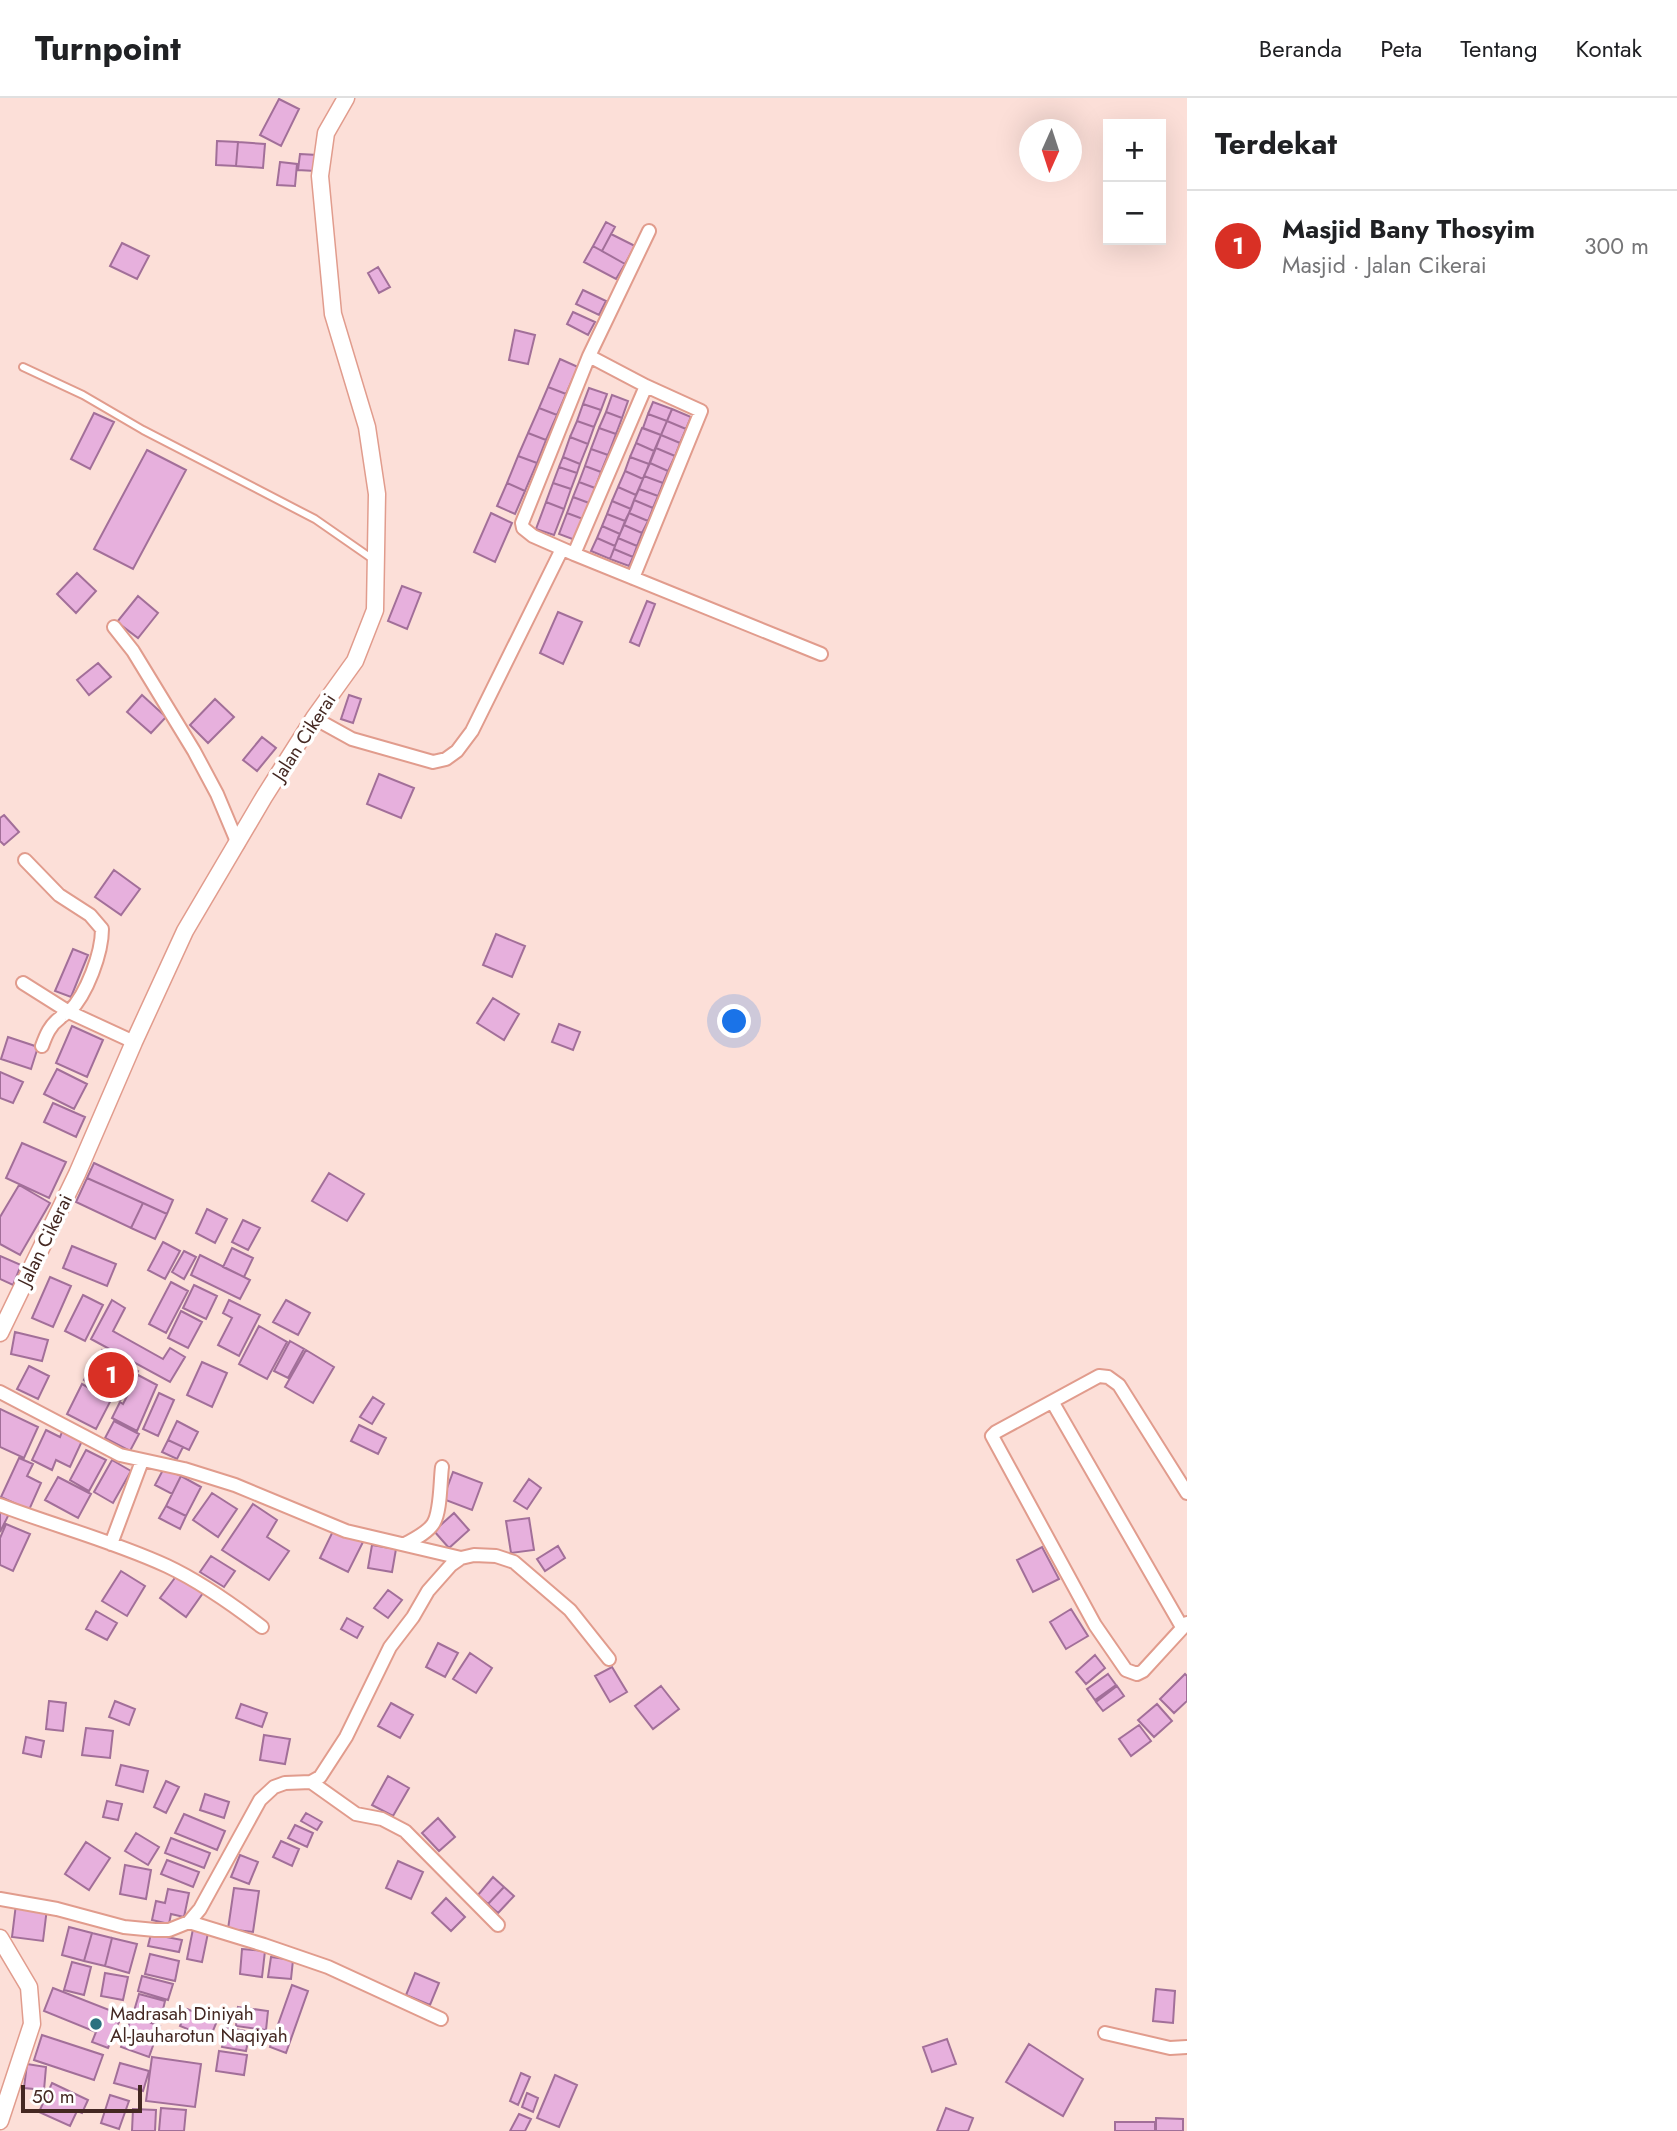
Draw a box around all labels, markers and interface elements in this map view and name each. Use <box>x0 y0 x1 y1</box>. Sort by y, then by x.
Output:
text: Turnpoint <box>35 25 181 72</box>
text: Beranda <box>1259 31 1342 66</box>
text: Peta <box>1380 31 1422 66</box>
text: Tentang <box>1460 31 1538 66</box>
text: Kontak <box>1576 31 1642 66</box>
north arrow <box>1019 119 1082 182</box>
map controls <box>1103 119 1166 245</box>
button: + <box>1103 119 1166 182</box>
text: Terdekat <box>1215 122 1337 165</box>
button: − <box>1103 182 1166 245</box>
text: Masjid Bany Thosyim <box>1282 210 1535 248</box>
text: 1 <box>1232 229 1244 263</box>
text: 300 m <box>1584 229 1649 263</box>
text: Masjid · Jalan Cikerai <box>1282 248 1487 282</box>
street label: Jalan Cikerai <box>264 688 342 789</box>
your location <box>717 1004 751 1038</box>
street label: Jalan Cikerai <box>10 1189 79 1293</box>
pin: 1 <box>88 1349 134 1401</box>
place label: Madrasah Diniyah Al-Jauharotun Naqiyah <box>110 2000 288 2049</box>
marker: Madrasah Diniyah Al-Jauharotun Naqiyah <box>88 2016 104 2032</box>
scale bar <box>21 2082 142 2114</box>
text: 50 m <box>32 2083 75 2110</box>

